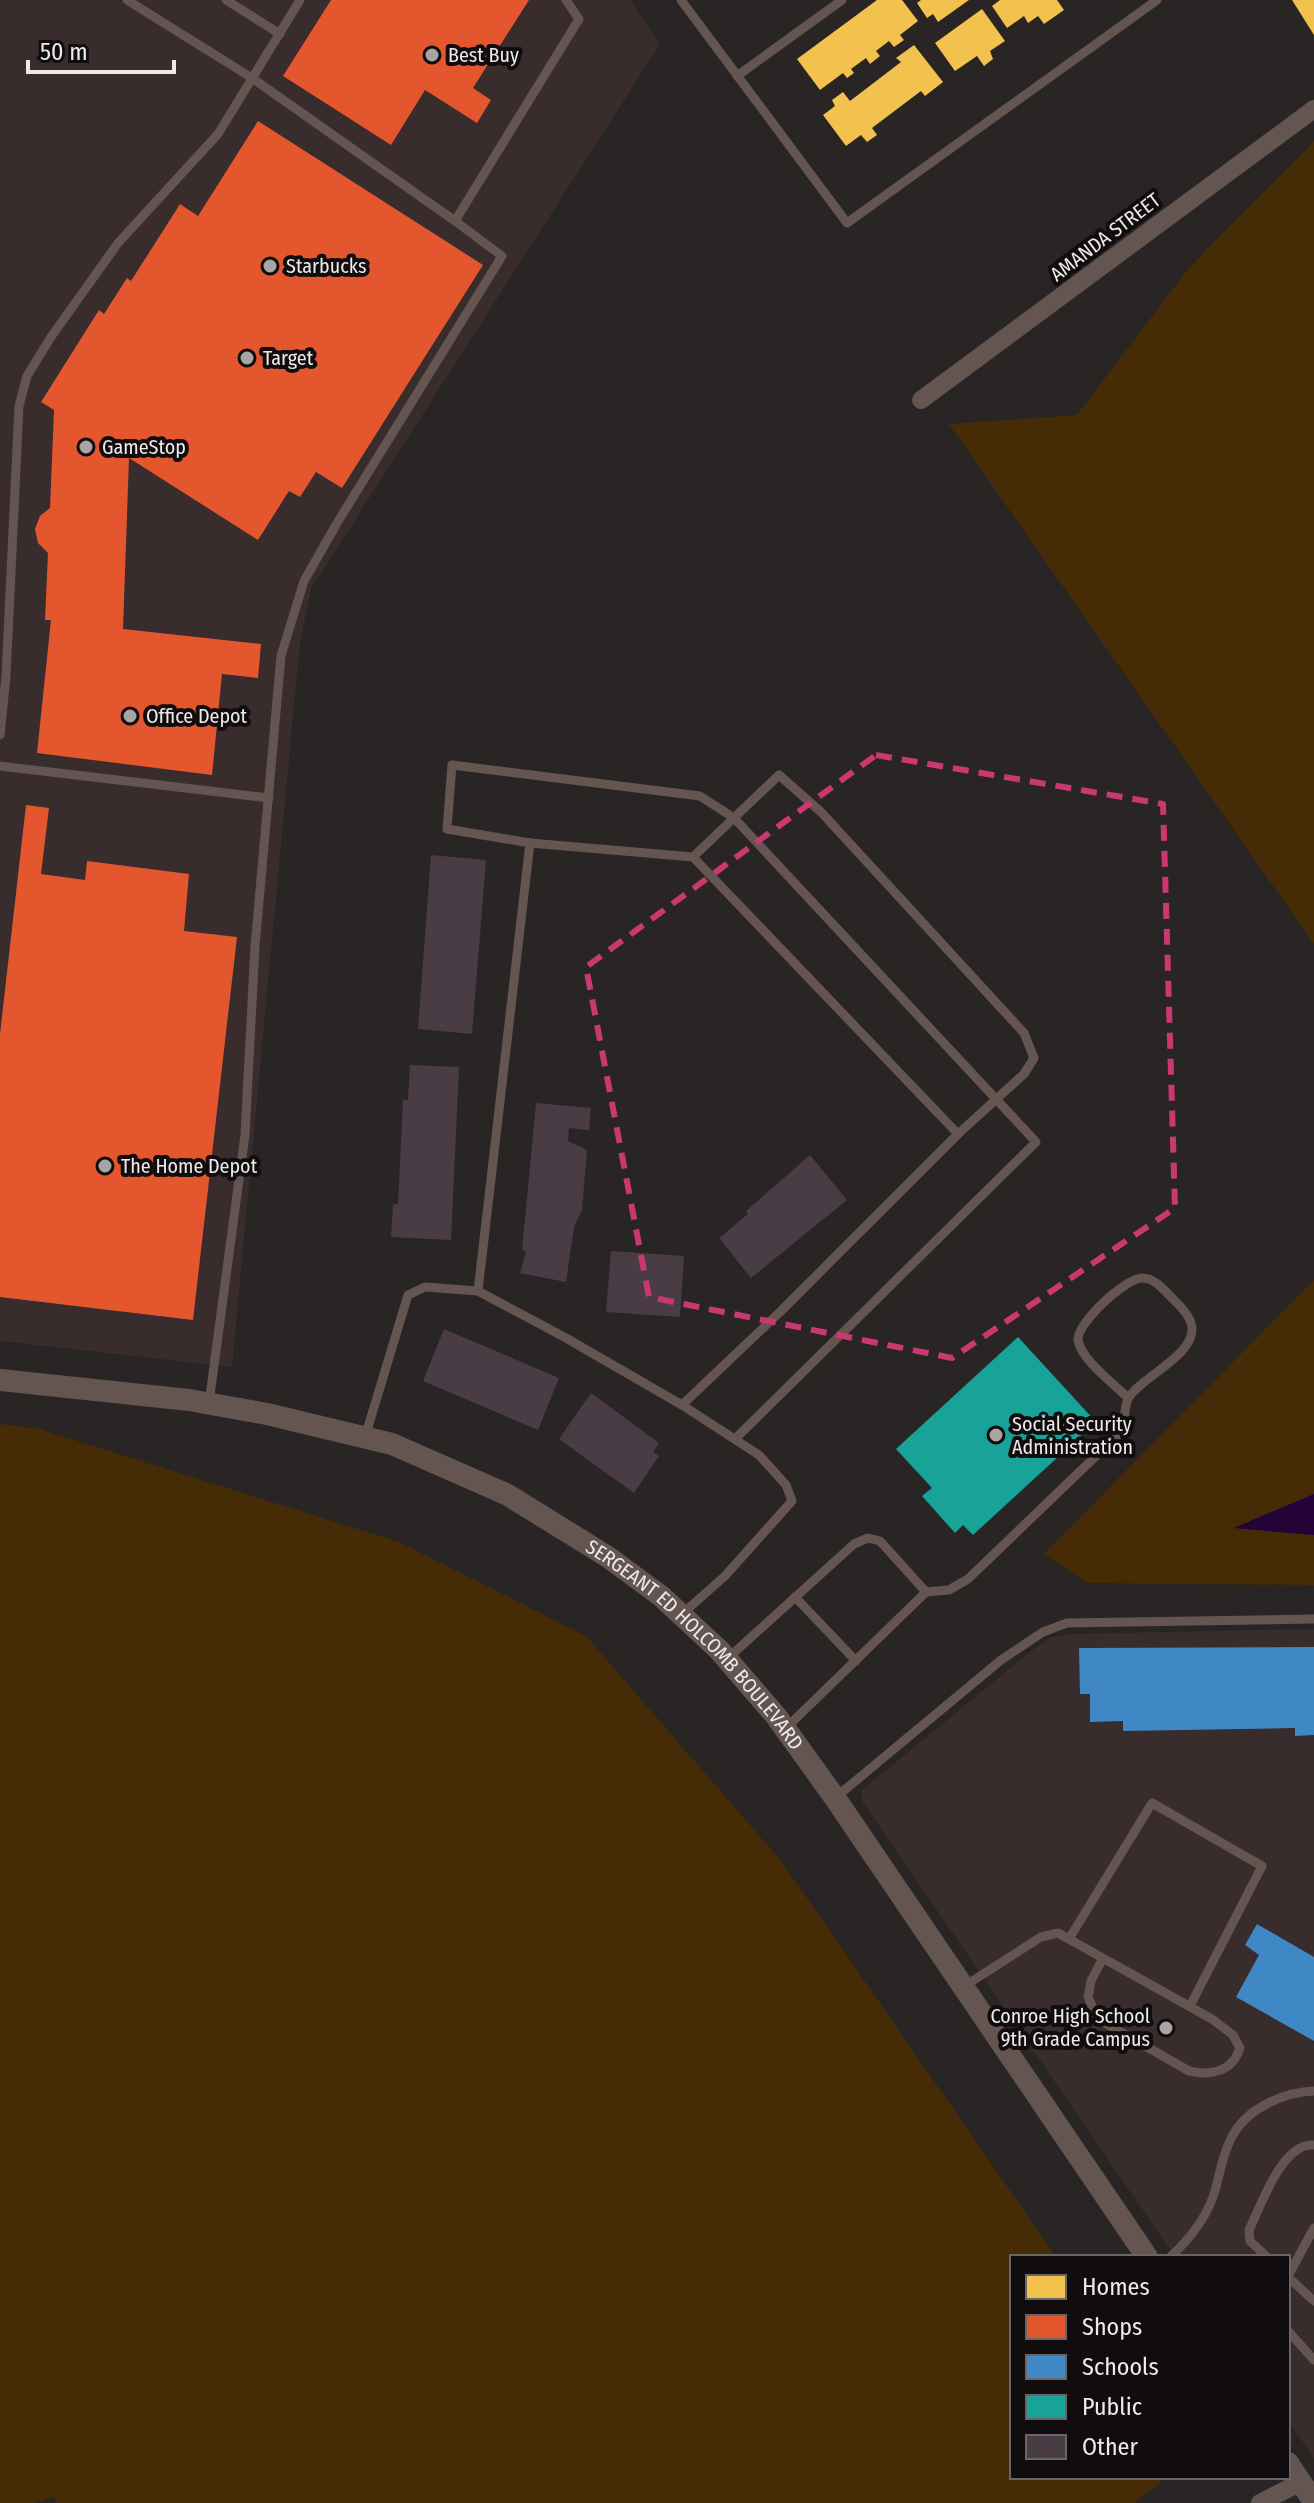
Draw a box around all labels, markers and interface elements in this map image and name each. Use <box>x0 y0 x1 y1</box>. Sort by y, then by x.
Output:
scale bar <box>28 24 174 74</box>
text: 50 m <box>40 38 88 66</box>
place label: Best Buy <box>448 43 519 67</box>
marker: Best Buy <box>423 46 441 64</box>
street label: AMANDA STREET <box>1045 187 1165 286</box>
place label: Starbucks <box>286 254 367 278</box>
marker: Starbucks <box>261 257 279 275</box>
place label: Target <box>263 346 314 370</box>
marker: Target <box>238 349 256 367</box>
place label: GameStop <box>102 435 186 459</box>
marker: GameStop <box>77 438 95 456</box>
place label: Office Depot <box>146 704 248 728</box>
marker: Office Depot <box>121 707 139 725</box>
place label: The Home Depot <box>121 1154 258 1178</box>
marker: The Home Depot <box>96 1157 114 1175</box>
place label: Social Security Administration <box>1012 1412 1133 1459</box>
marker: Social Security Administration <box>987 1426 1005 1444</box>
street label: SERGEANT ED HOLCOMB BOULEVARD <box>582 1534 808 1754</box>
place label: Conroe High School 9th Grade Campus <box>991 2004 1150 2051</box>
marker: Conroe High School 9th Grade Campus <box>1157 2019 1175 2037</box>
legend <box>1010 2255 1290 2479</box>
text: Homes <box>1082 2273 1150 2301</box>
text: Shops <box>1082 2313 1142 2341</box>
text: Schools <box>1082 2353 1159 2381</box>
text: Public <box>1082 2393 1142 2421</box>
text: Other <box>1082 2433 1138 2461</box>

